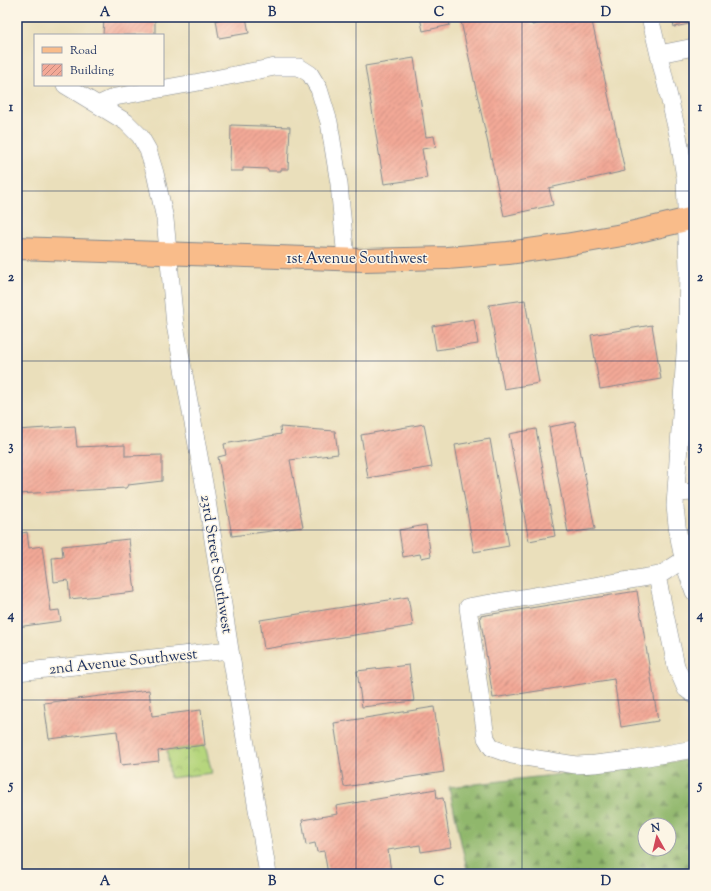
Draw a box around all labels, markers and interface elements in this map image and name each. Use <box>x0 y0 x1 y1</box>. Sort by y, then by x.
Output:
text: A <box>100 4 111 22</box>
text: B <box>268 4 277 22</box>
text: C <box>434 4 444 22</box>
text: D <box>601 4 611 22</box>
legend <box>34 34 164 86</box>
text: Road <box>70 42 97 60</box>
text: Building <box>70 62 114 80</box>
text: 1 <box>9 99 14 117</box>
text: 1 <box>698 99 703 117</box>
street label: 1st Avenue Southwest <box>286 249 428 270</box>
text: 2 <box>8 269 15 287</box>
text: 2 <box>697 269 704 287</box>
text: 3 <box>8 438 14 456</box>
text: 3 <box>697 438 703 456</box>
street label: 23rd Street Southwest <box>194 493 237 635</box>
text: 4 <box>7 607 15 625</box>
text: 4 <box>696 607 704 625</box>
street label: 2nd Avenue Southwest <box>48 644 198 681</box>
text: 5 <box>8 777 14 795</box>
text: 5 <box>697 777 703 795</box>
north arrow <box>637 817 677 857</box>
text: N <box>649 820 661 837</box>
text: A <box>100 873 111 891</box>
text: B <box>268 873 277 891</box>
text: C <box>434 873 444 891</box>
text: D <box>601 873 611 891</box>

